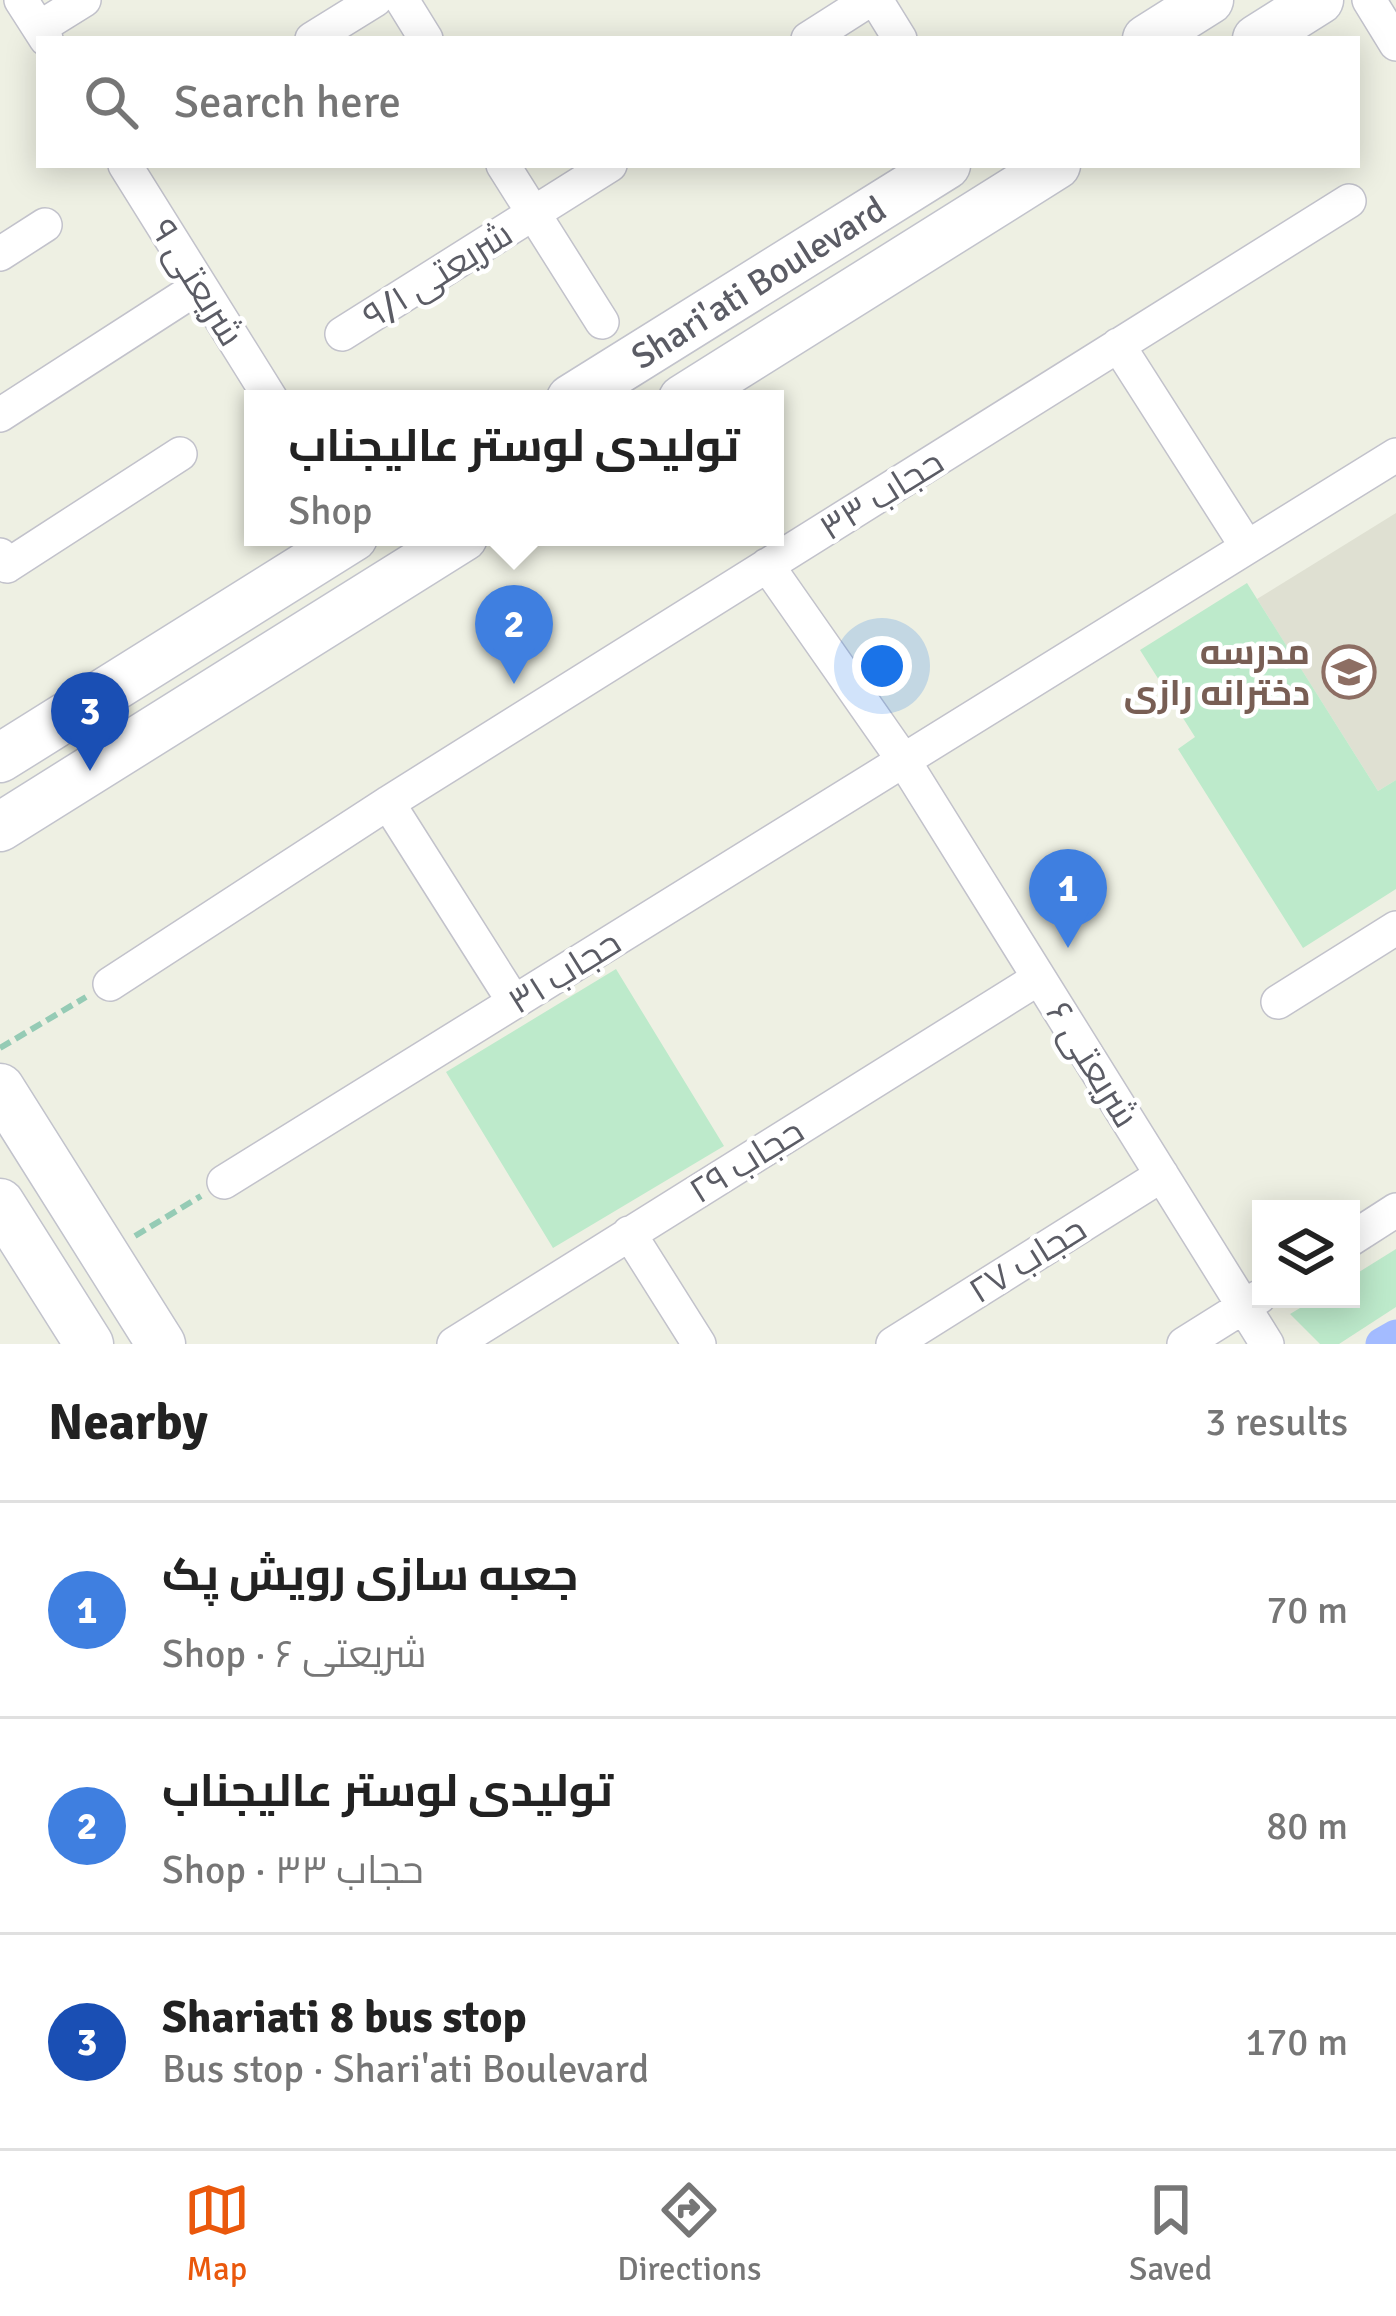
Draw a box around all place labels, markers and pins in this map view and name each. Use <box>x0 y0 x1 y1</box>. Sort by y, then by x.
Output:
pin: 2 <box>475 585 553 684</box>
place label: مدرسه دخترانه رازی <box>1124 630 1310 716</box>
school or university icon: مدرسه دخترانه رازی <box>1321 644 1377 700</box>
pin: 3 <box>51 672 129 771</box>
pin: 1 <box>1029 849 1107 948</box>

